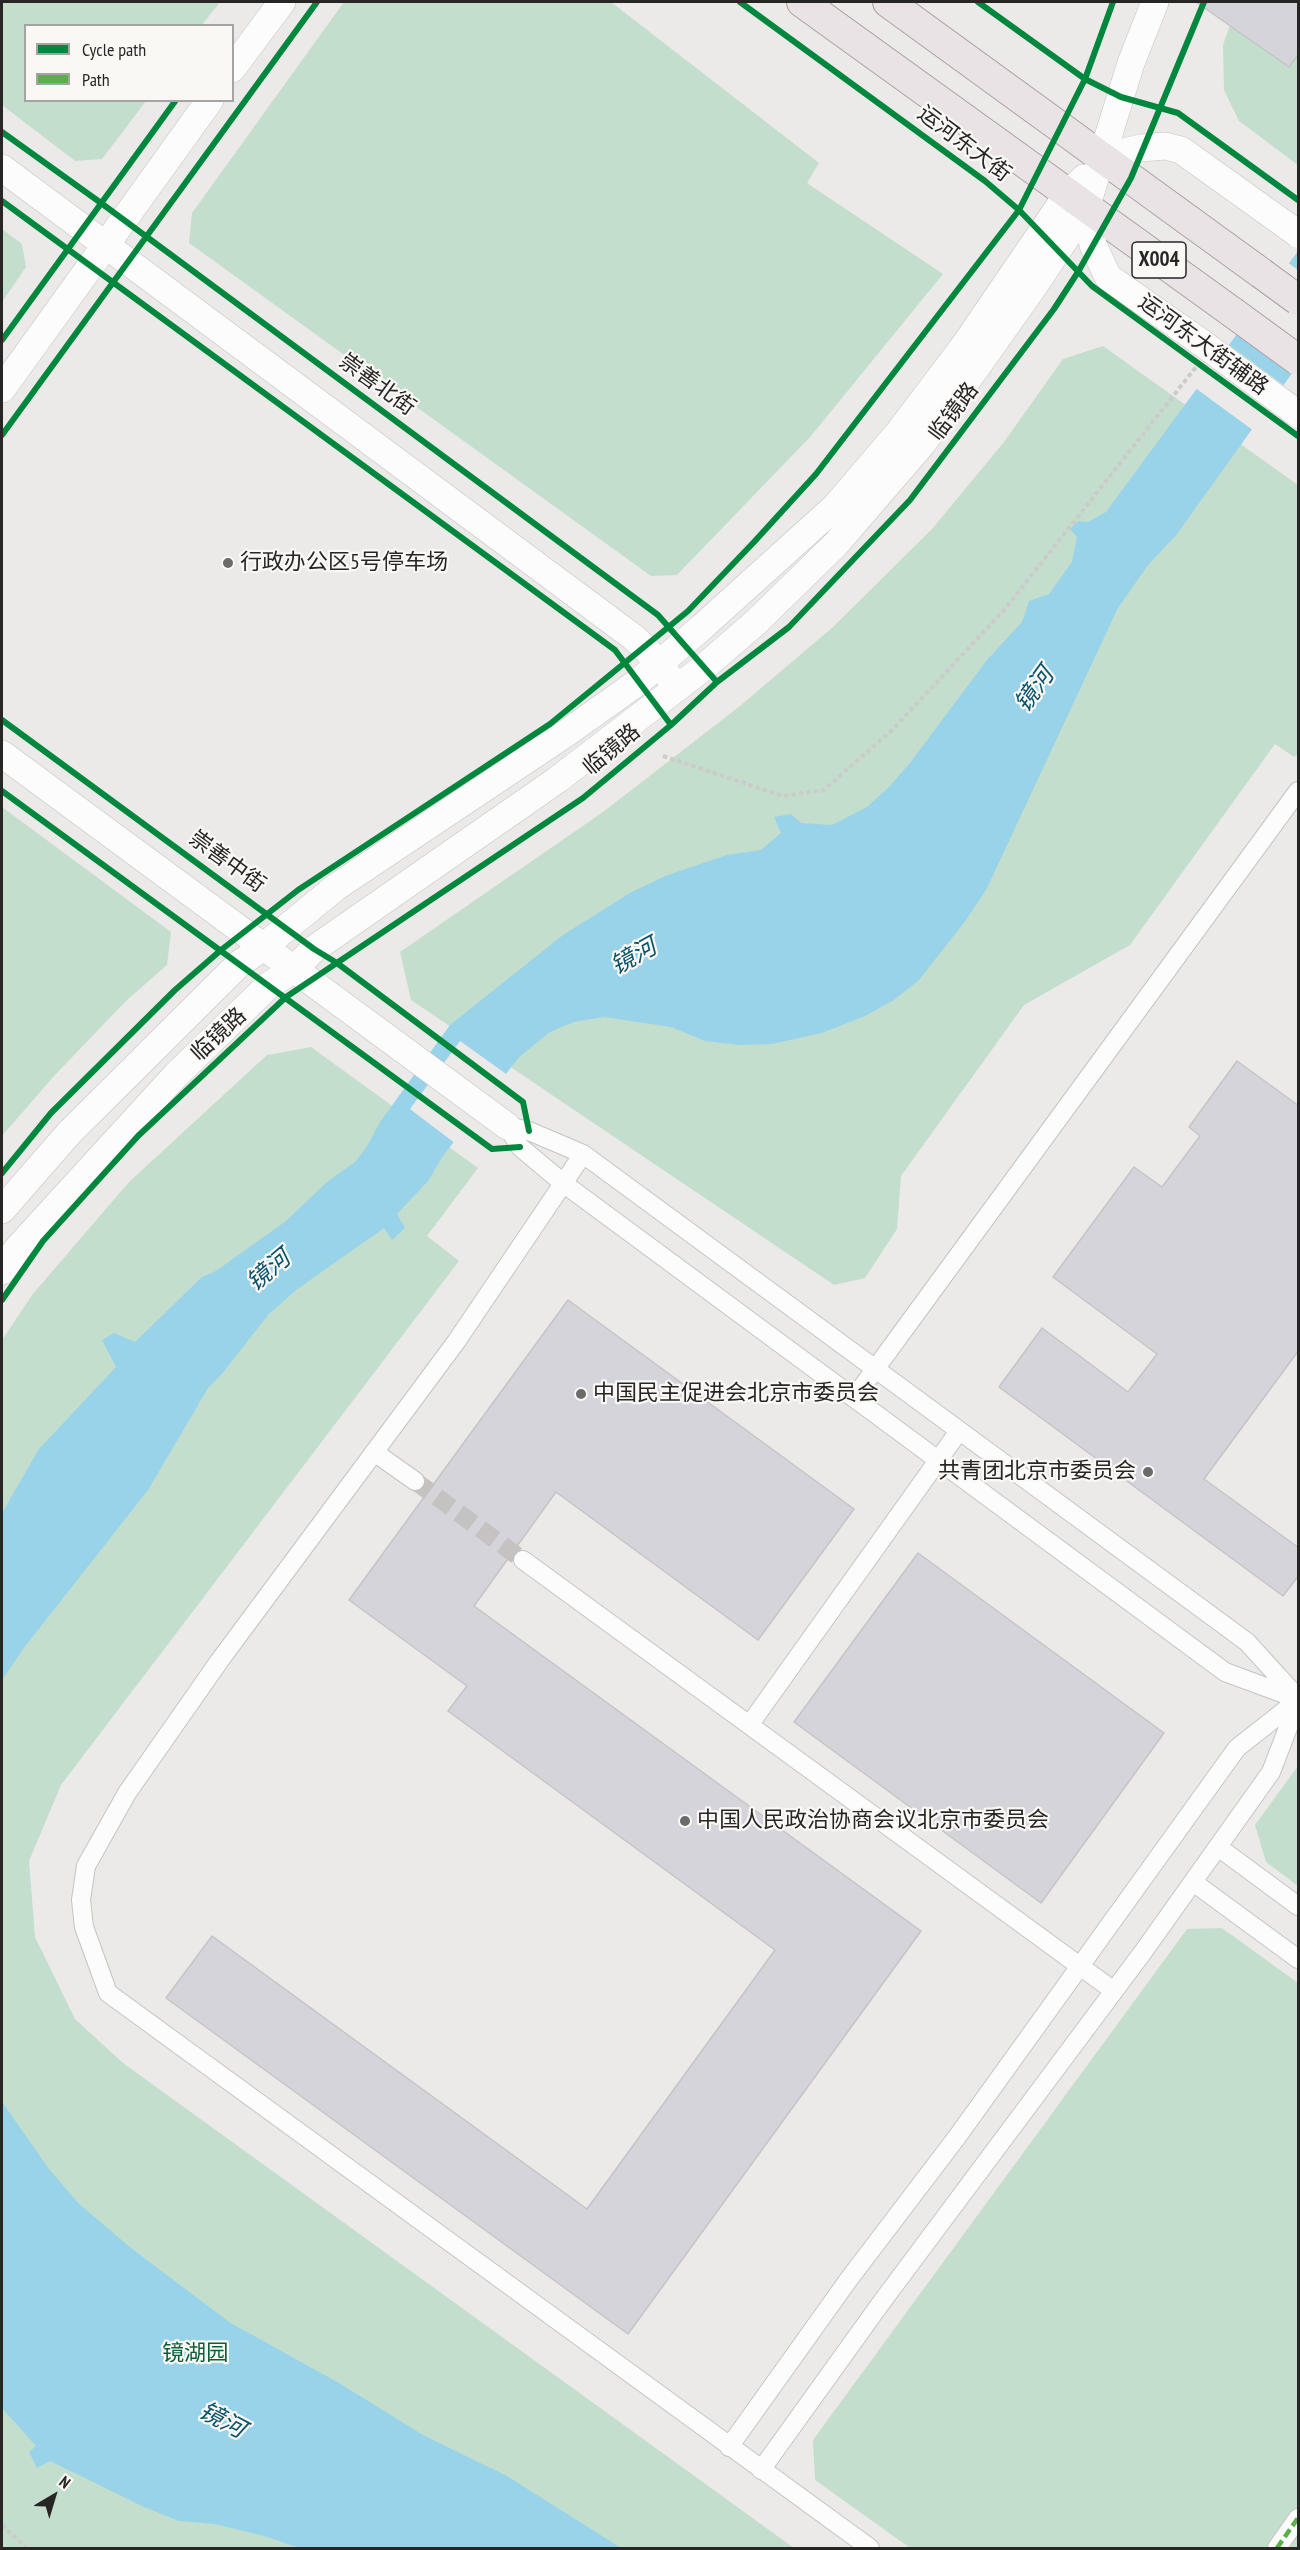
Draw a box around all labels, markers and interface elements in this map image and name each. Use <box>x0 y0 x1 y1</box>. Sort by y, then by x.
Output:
legend <box>24 24 234 102</box>
text: Cycle path <box>82 38 146 61</box>
text: Path <box>82 68 110 91</box>
street label: 运河东大街 <box>912 100 1016 188</box>
road number: X004 <box>1132 242 1186 278</box>
street label: 运河东大街辅路 <box>1133 289 1273 401</box>
street label: 崇善北街 <box>334 348 420 422</box>
street label: 临镜路 <box>924 378 984 446</box>
place label: 行政办公区5号停车场 <box>240 550 448 576</box>
marker: 行政办公区5号停车场 <box>221 556 235 570</box>
water label: 镜河 <box>1009 662 1061 718</box>
street label: 临镜路 <box>578 719 646 781</box>
street label: 崇善中街 <box>184 825 270 899</box>
water label: 镜河 <box>606 933 662 981</box>
street label: 临镜路 <box>186 1003 252 1067</box>
water label: 镜河 <box>241 1245 297 1297</box>
place label: 中国民主促进会北京市委员会 <box>593 1381 879 1407</box>
marker: 中国民主促进会北京市委员会 <box>574 1387 588 1401</box>
place label: 共青团北京市委员会 <box>938 1459 1136 1485</box>
marker: 共青团北京市委员会 <box>1141 1465 1155 1479</box>
place label: 中国人民政治协商会议北京市委员会 <box>697 1808 1049 1834</box>
marker: 中国人民政治协商会议北京市委员会 <box>678 1814 692 1828</box>
park label: 镜湖园 <box>162 2341 228 2367</box>
water label: 镜河 <box>194 2397 250 2445</box>
north arrow <box>24 2466 84 2526</box>
text: N <box>56 2471 75 2492</box>

